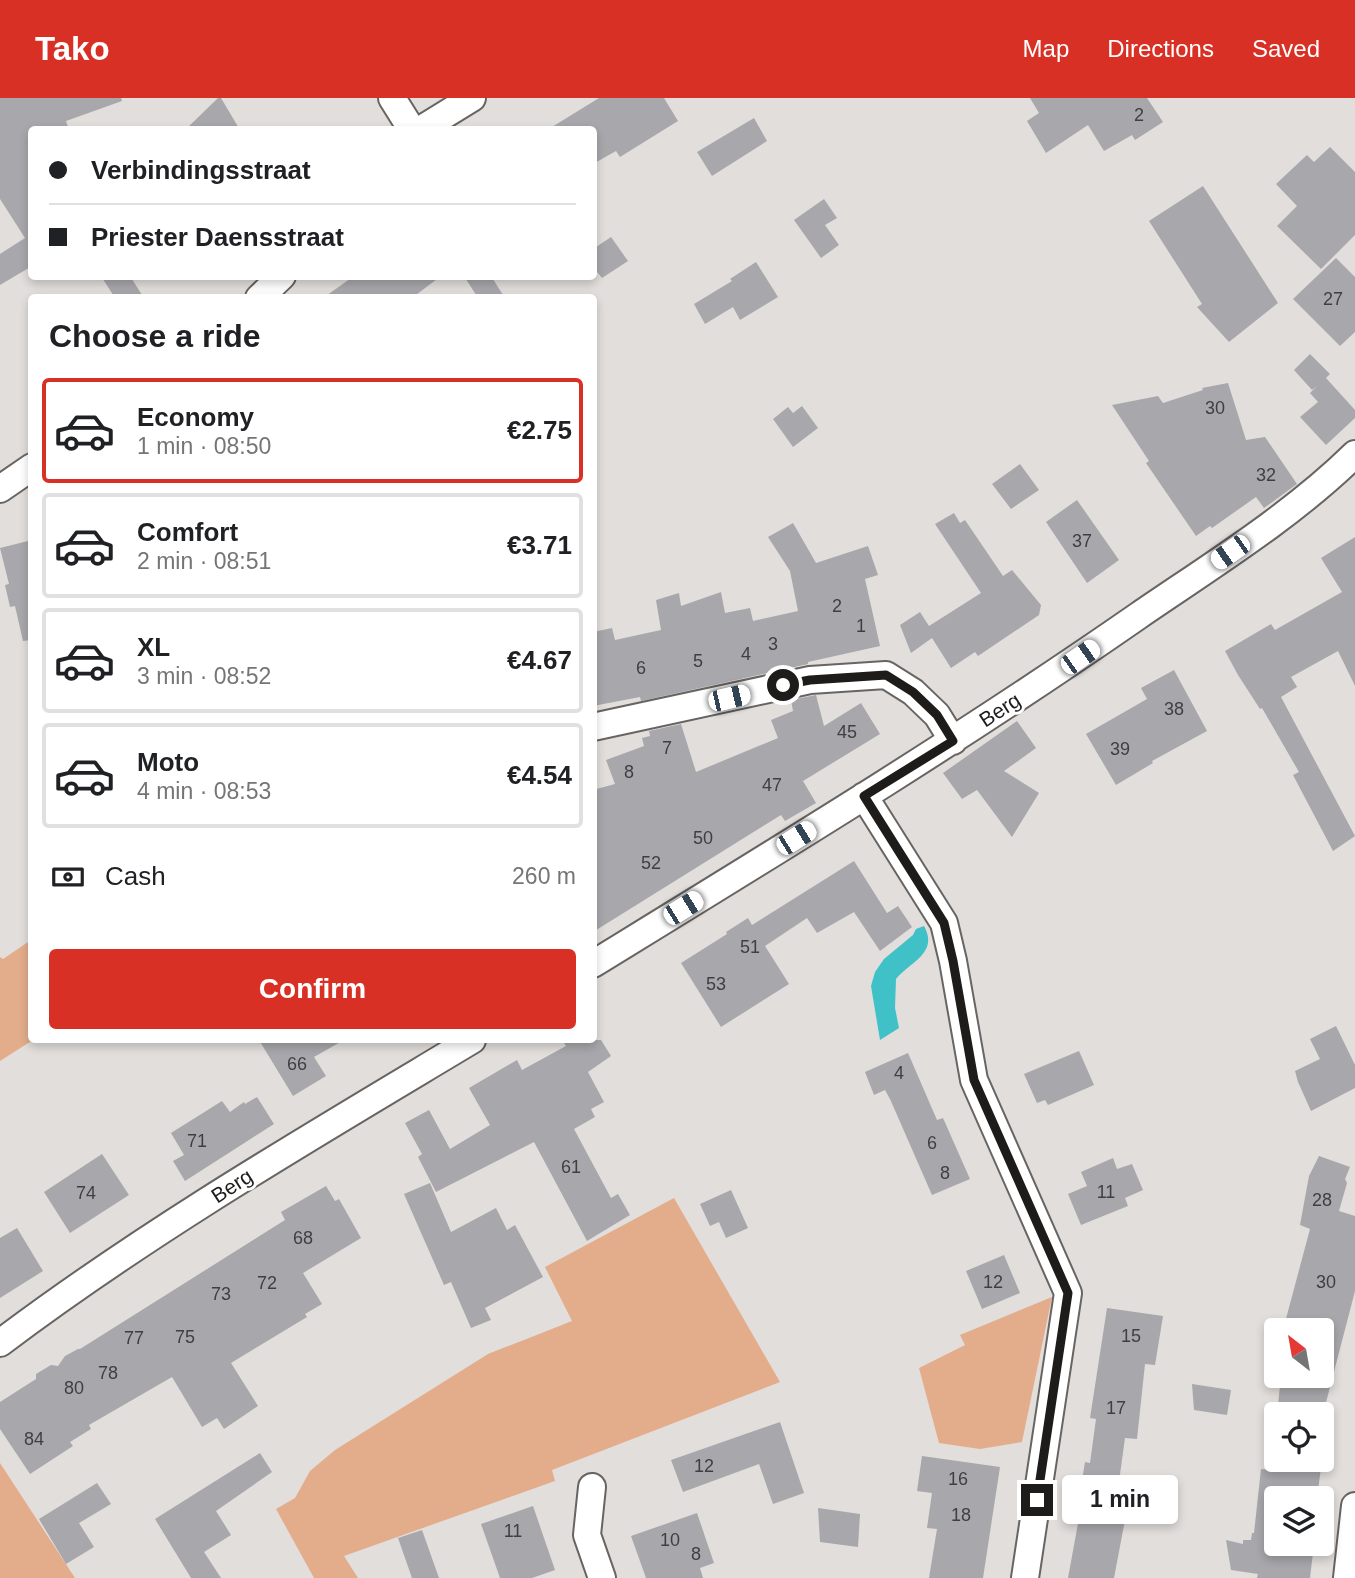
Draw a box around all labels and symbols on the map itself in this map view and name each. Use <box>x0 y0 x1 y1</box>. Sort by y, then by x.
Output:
house number: 2 <box>1134 105 1144 125</box>
house number: 27 <box>1323 289 1343 309</box>
house number: 30 <box>1205 398 1225 418</box>
house number: 32 <box>1256 465 1276 485</box>
house number: 37 <box>1072 531 1092 551</box>
car <box>1207 531 1254 573</box>
house number: 2 <box>832 596 842 616</box>
house number: 1 <box>856 616 866 636</box>
house number: 3 <box>768 634 778 654</box>
car <box>1057 636 1104 678</box>
house number: 4 <box>741 644 751 664</box>
house number: 5 <box>693 651 703 671</box>
house number: 6 <box>636 658 646 678</box>
route start <box>767 669 799 701</box>
car <box>707 683 752 713</box>
street label: Berg <box>975 688 1025 731</box>
house number: 38 <box>1164 699 1184 719</box>
house number: 45 <box>837 722 857 742</box>
house number: 7 <box>662 738 672 758</box>
house number: 39 <box>1110 739 1130 759</box>
house number: 8 <box>624 762 634 782</box>
house number: 47 <box>762 775 782 795</box>
car <box>773 818 820 858</box>
house number: 50 <box>693 828 713 848</box>
house number: 52 <box>641 853 661 873</box>
car <box>660 888 707 928</box>
house number: 51 <box>740 937 760 957</box>
house number: 53 <box>706 974 726 994</box>
house number: 66 <box>287 1054 307 1074</box>
house number: 4 <box>894 1063 904 1083</box>
house number: 71 <box>187 1131 207 1151</box>
house number: 6 <box>927 1133 937 1153</box>
house number: 61 <box>561 1157 581 1177</box>
house number: 8 <box>940 1163 950 1183</box>
street label: Berg <box>207 1164 257 1207</box>
house number: 11 <box>1097 1182 1115 1202</box>
house number: 74 <box>76 1183 96 1203</box>
house number: 28 <box>1312 1190 1332 1210</box>
house number: 68 <box>293 1228 313 1248</box>
house number: 12 <box>983 1272 1003 1292</box>
house number: 30 <box>1316 1272 1336 1292</box>
house number: 72 <box>257 1273 277 1293</box>
house number: 73 <box>211 1284 231 1304</box>
north arrow <box>1264 1318 1334 1388</box>
house number: 15 <box>1121 1326 1141 1346</box>
house number: 75 <box>175 1327 195 1347</box>
house number: 77 <box>124 1328 144 1348</box>
house number: 78 <box>98 1363 118 1383</box>
house number: 80 <box>64 1378 84 1398</box>
house number: 17 <box>1106 1398 1126 1418</box>
house number: 84 <box>24 1429 44 1449</box>
house number: 12 <box>694 1456 714 1476</box>
house number: 16 <box>948 1469 968 1489</box>
callout: 1 min <box>1062 1476 1177 1524</box>
route end <box>1021 1484 1053 1516</box>
house number: 18 <box>951 1505 971 1525</box>
house number: 11 <box>504 1521 522 1541</box>
house number: 10 <box>660 1530 680 1550</box>
house number: 8 <box>691 1544 701 1564</box>

